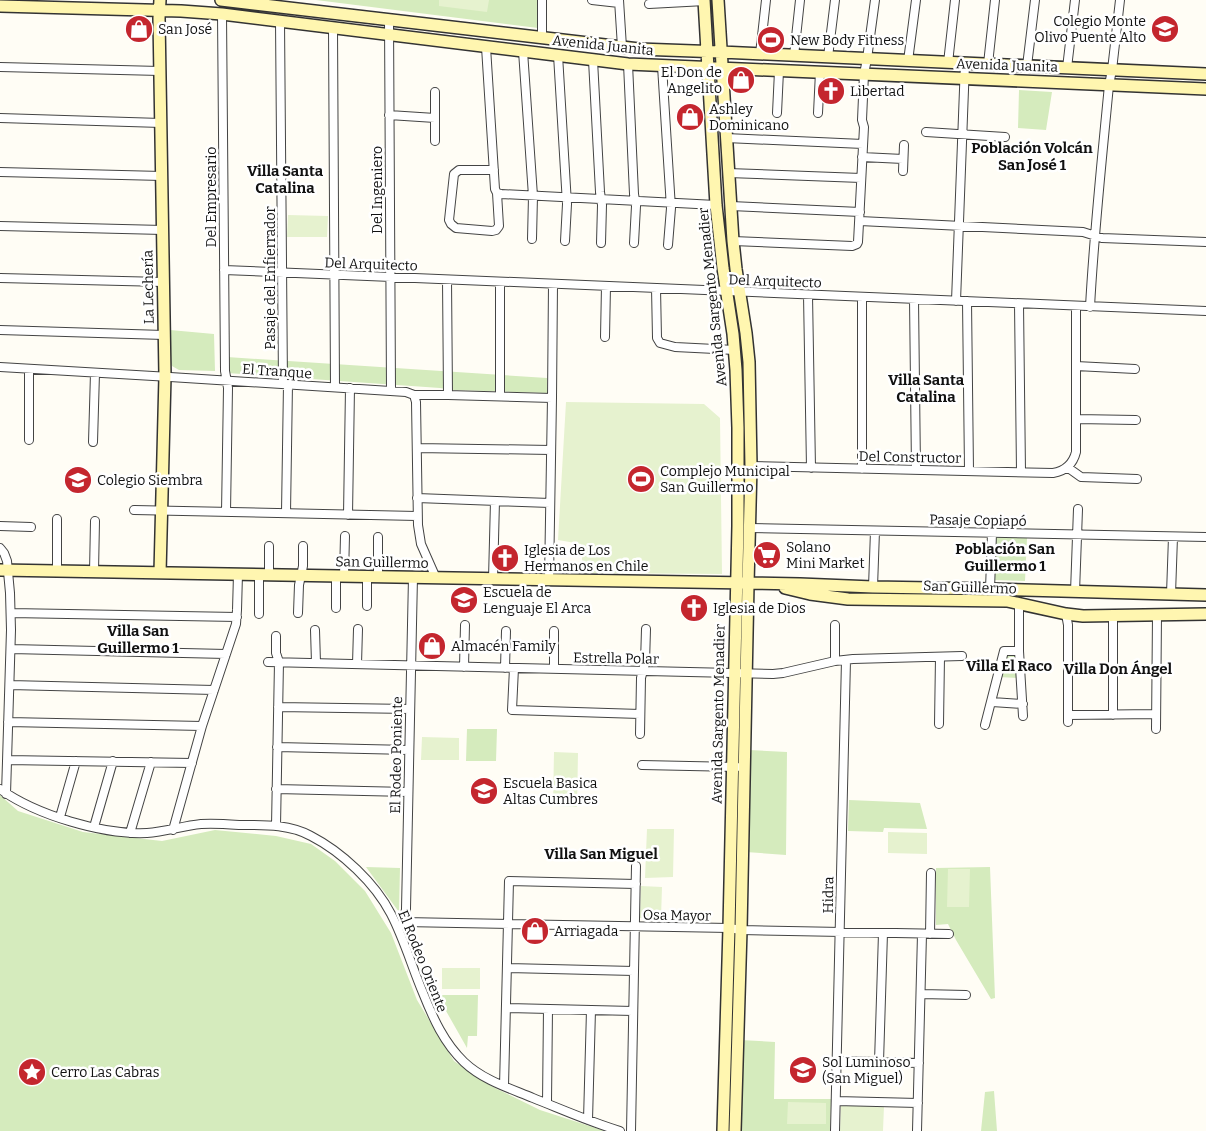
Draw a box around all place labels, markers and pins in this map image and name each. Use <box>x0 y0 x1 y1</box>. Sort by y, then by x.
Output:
place label: Colegio Monte Olivo Puente Alto <box>1034 13 1146 46</box>
shop icon: San José <box>124 14 154 44</box>
school or university icon: Colegio Monte Olivo Puente Alto <box>1150 14 1180 44</box>
place label: San José <box>158 21 212 38</box>
sports icon: New Body Fitness <box>756 25 786 55</box>
place label: New Body Fitness <box>790 32 904 49</box>
place label: El Don de Angelito <box>661 64 722 97</box>
shop icon: El Don de Angelito <box>726 65 756 95</box>
church icon: Libertad <box>816 76 846 106</box>
place label: Libertad <box>850 83 905 100</box>
place label: Ashley Dominicano <box>709 101 789 134</box>
shop icon: Ashley Dominicano <box>675 102 705 132</box>
place label: Complejo Municipal San Guillermo <box>660 463 790 496</box>
sports icon: Complejo Municipal San Guillermo <box>626 464 656 494</box>
school or university icon: Colegio Siembra <box>63 465 93 495</box>
place label: Colegio Siembra <box>97 472 203 489</box>
place label: Solano Mini Market <box>786 539 864 572</box>
supermarket icon: Solano Mini Market <box>752 540 782 570</box>
place label: Iglesia de Los Hermanos en Chile <box>524 542 649 575</box>
church icon: Iglesia de Los Hermanos en Chile <box>490 543 520 573</box>
place label: Escuela de Lenguaje El Arca <box>483 584 591 617</box>
school or university icon: Escuela de Lenguaje El Arca <box>449 585 479 615</box>
church icon: Iglesia de Dios <box>679 593 709 623</box>
place label: Iglesia de Dios <box>713 600 806 617</box>
shop icon: Almacén Family <box>417 631 447 661</box>
place label: Almacén Family <box>451 638 557 655</box>
place label: Escuela Basica Altas Cumbres <box>503 775 598 808</box>
school or university icon: Escuela Basica Altas Cumbres <box>469 776 499 806</box>
shop icon: Arriagada <box>520 916 550 946</box>
place label: Arriagada <box>554 923 619 940</box>
place label: Sol Luminoso (San Miguel) <box>822 1054 910 1087</box>
school or university icon: Sol Luminoso (San Miguel) <box>788 1055 818 1085</box>
place icon: Cerro Las Cabras <box>17 1057 47 1087</box>
place label: Cerro Las Cabras <box>51 1064 159 1081</box>

